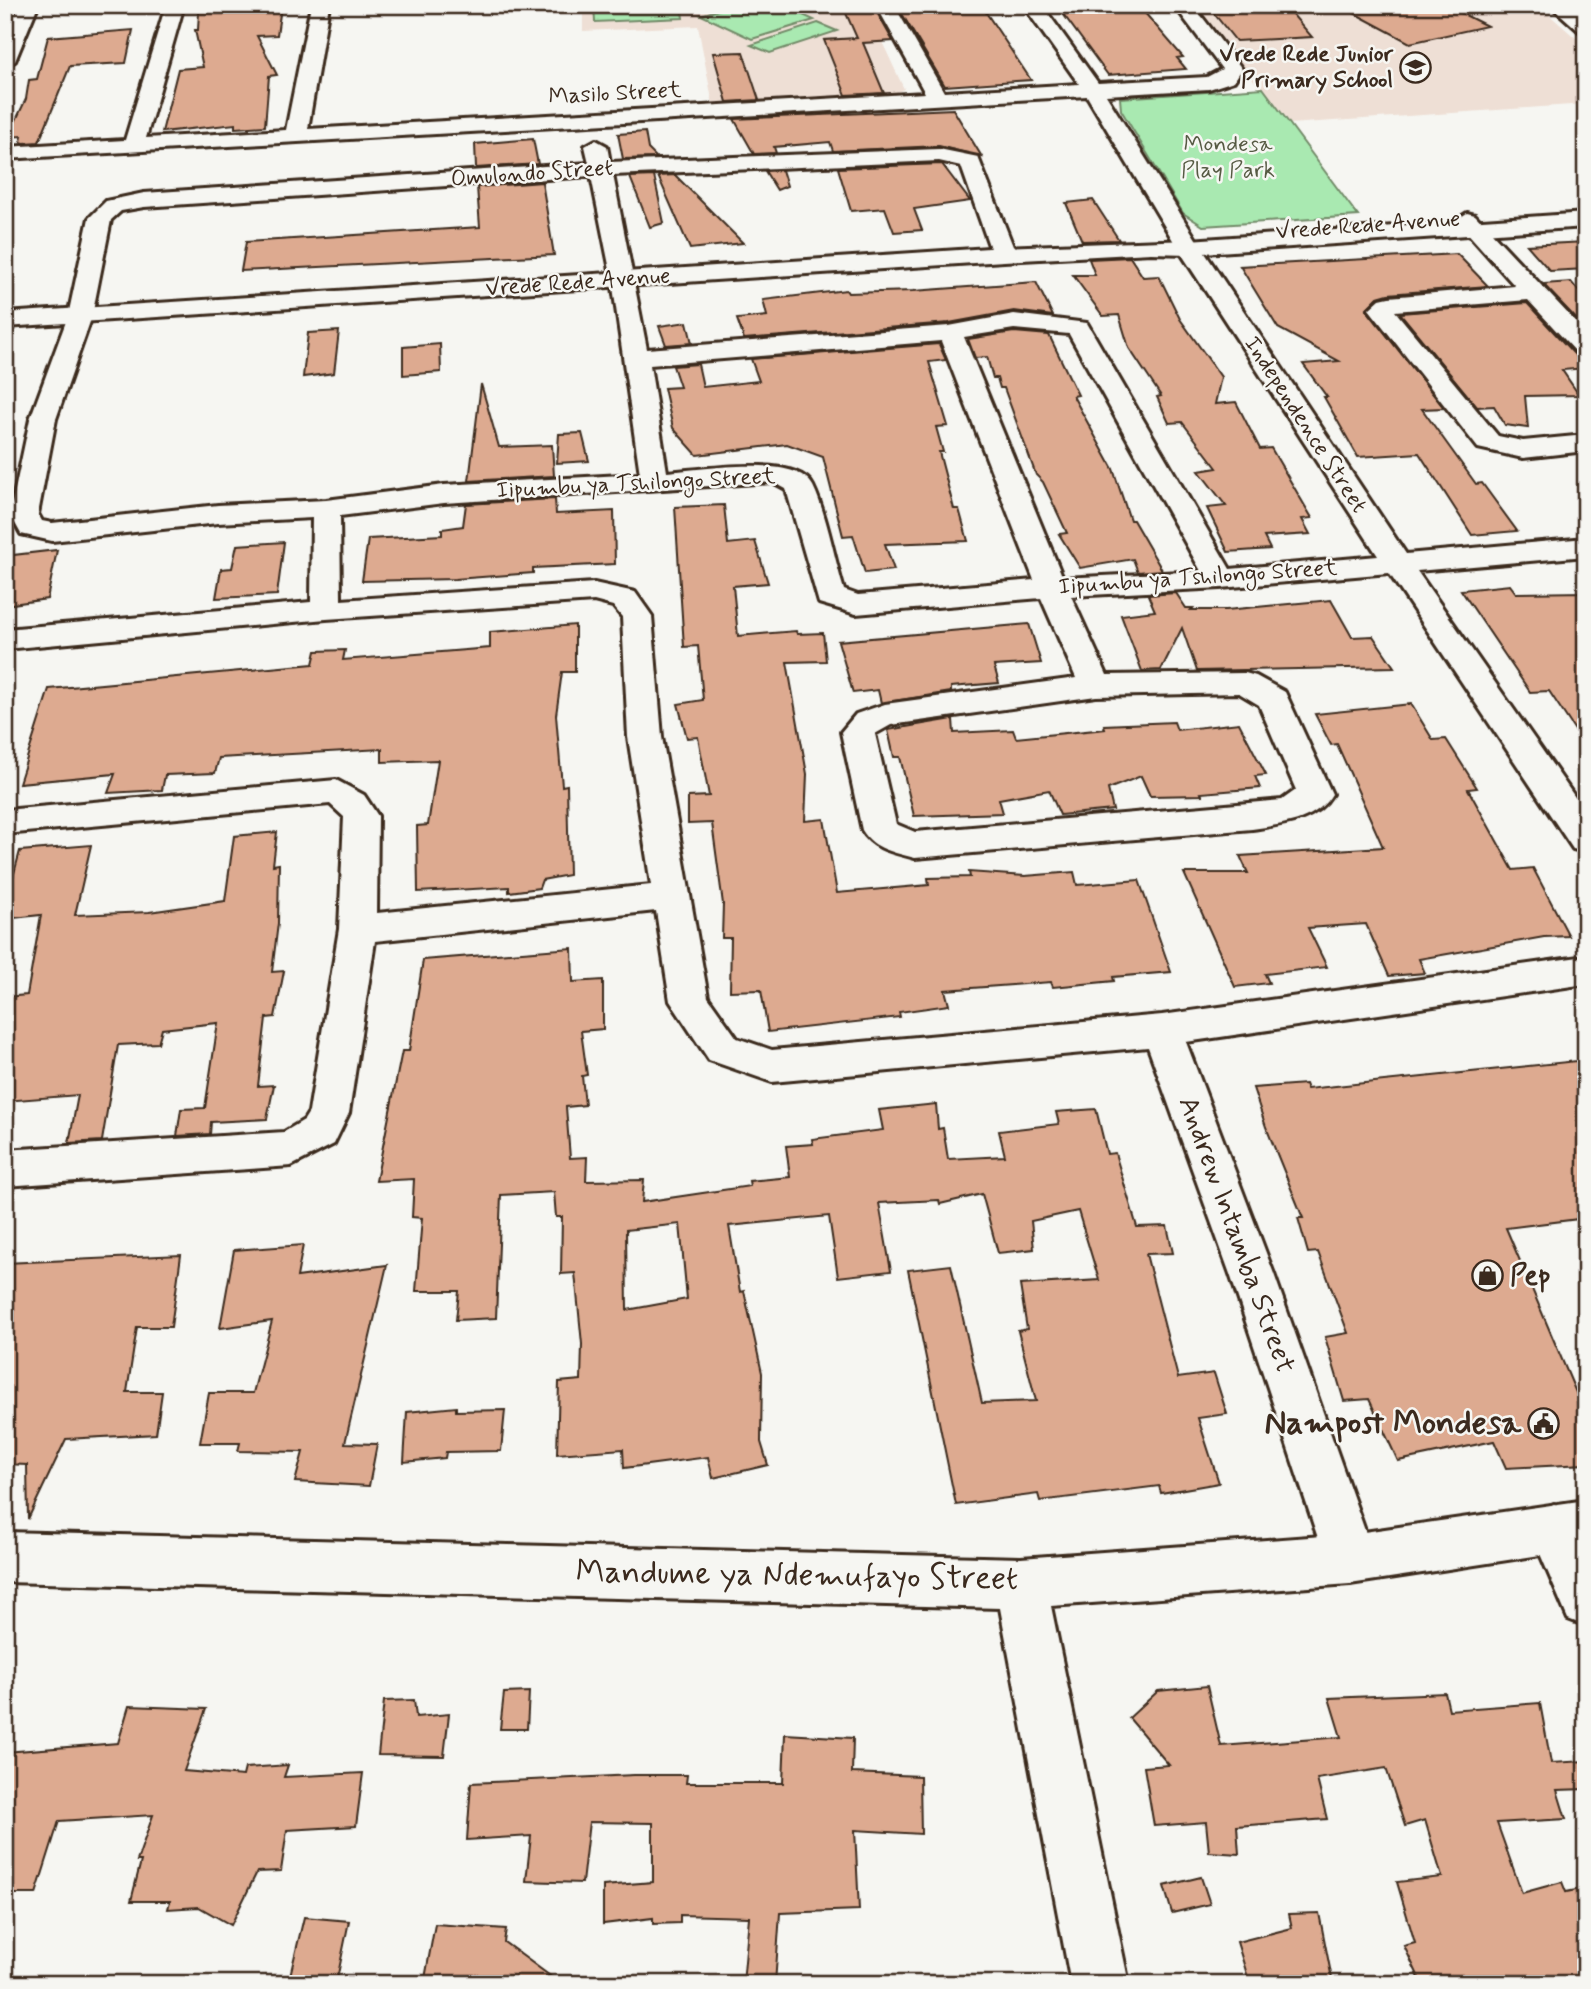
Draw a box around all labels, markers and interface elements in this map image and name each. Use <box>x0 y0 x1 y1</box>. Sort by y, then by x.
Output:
place label: Vrede Rede Junior Primary School <box>1220 40 1394 96</box>
school or university icon: Vrede Rede Junior Primary School <box>1399 51 1433 85</box>
street label: Masilo Street <box>548 76 683 112</box>
park label: Mondesa Play Park <box>1181 130 1275 186</box>
street label: Omulondo Street <box>450 153 614 195</box>
street label: Vrede Rede Avenue <box>1274 205 1462 247</box>
street label: Vrede Rede Avenue <box>484 262 672 304</box>
street label: Independence Street <box>1237 331 1373 519</box>
street label: Iipumbu ya Tshilongo Street <box>496 462 777 508</box>
street label: Iipumbu ya Tshilongo Street <box>1058 553 1339 605</box>
street label: Andrew Intamba Street <box>1169 1092 1303 1378</box>
place label: Pep <box>1510 1258 1550 1295</box>
shop icon: Pep <box>1470 1259 1504 1293</box>
place label: Nampost Mondesa <box>1264 1402 1522 1446</box>
public building icon: Nampost Mondesa <box>1527 1407 1561 1441</box>
street label: Mandume ya Ndemufayo Street <box>575 1550 1019 1602</box>

